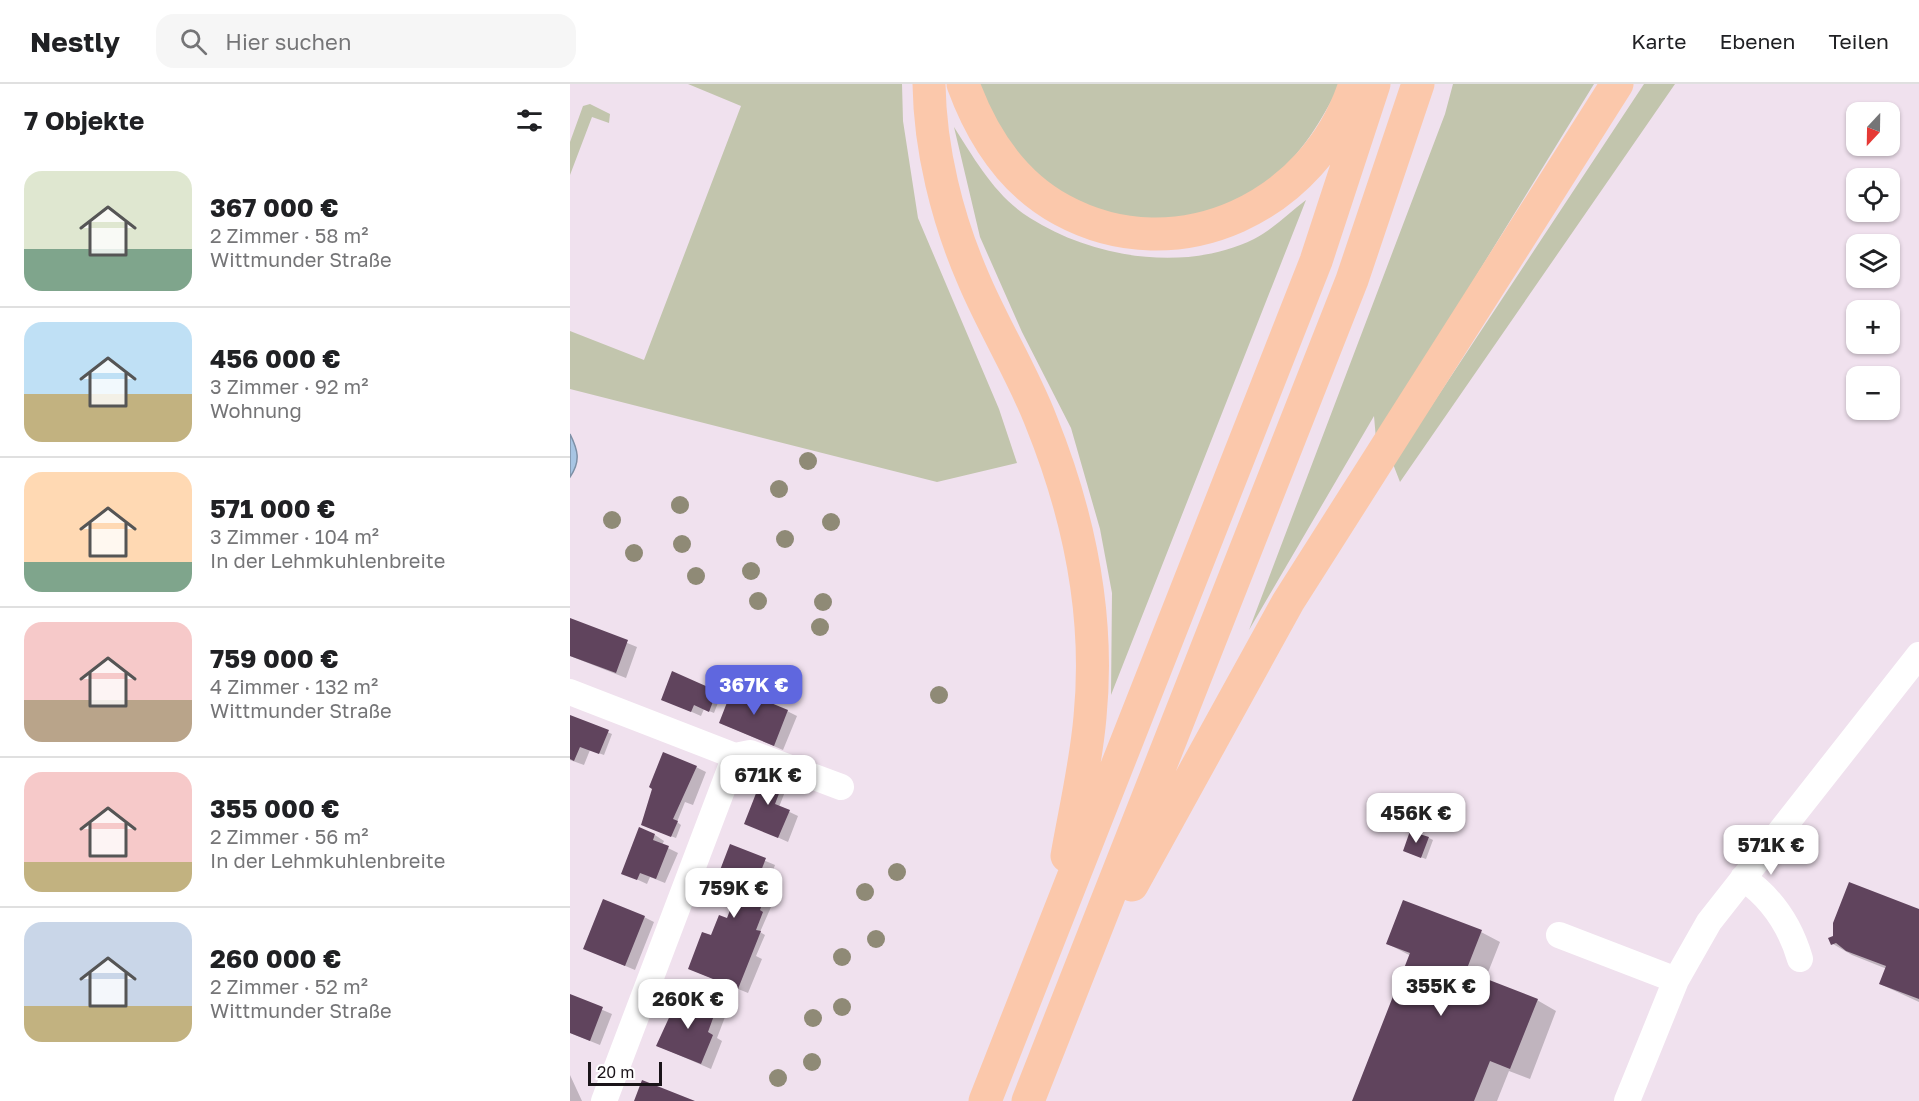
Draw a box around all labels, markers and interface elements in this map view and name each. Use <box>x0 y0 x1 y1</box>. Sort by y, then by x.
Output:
search box <box>156 14 576 68</box>
text: Nestly <box>30 25 120 58</box>
icon: search <box>177 25 210 58</box>
text: Hier suchen <box>225 28 351 55</box>
text: Karte <box>1631 28 1687 54</box>
text: Ebenen <box>1720 28 1795 54</box>
text: Teilen <box>1828 28 1889 54</box>
north arrow <box>1846 102 1900 156</box>
map controls <box>1846 102 1900 420</box>
icon: filters <box>513 104 546 137</box>
text: 7 Objekte <box>24 105 144 136</box>
button: locate <box>1846 168 1900 222</box>
text: 367 000 € <box>210 192 339 223</box>
icon: home <box>72 195 144 267</box>
text: 2 Zimmer · 58 m² <box>210 223 368 247</box>
button: layers <box>1846 234 1900 288</box>
text: Wittmunder Straße <box>210 247 392 271</box>
button: + <box>1846 300 1900 354</box>
text: 456 000 € <box>210 343 341 374</box>
icon: home <box>72 346 144 418</box>
button: − <box>1846 366 1900 420</box>
text: 3 Zimmer · 92 m² <box>210 374 368 398</box>
text: Wohnung <box>210 398 302 422</box>
text: 571 000 € <box>210 493 335 524</box>
icon: home <box>72 496 144 568</box>
text: 3 Zimmer · 104 m² <box>210 524 379 548</box>
text: In der Lehmkuhlenbreite <box>210 548 445 572</box>
text: 759 000 € <box>210 643 339 674</box>
icon: home <box>72 646 144 718</box>
pin: 367K € <box>705 665 803 716</box>
text: 367K € <box>719 672 789 696</box>
text: 4 Zimmer · 132 m² <box>210 674 378 698</box>
text: Wittmunder Straße <box>210 698 392 722</box>
pin: 671K € <box>719 755 817 806</box>
text: 671K € <box>734 762 802 786</box>
text: 355 000 € <box>210 793 340 824</box>
pin: 456K € <box>1367 793 1465 844</box>
icon: home <box>72 796 144 868</box>
text: 456K € <box>1381 800 1452 824</box>
text: 2 Zimmer · 56 m² <box>210 824 368 848</box>
pin: 571K € <box>1722 825 1820 876</box>
text: 571K € <box>1738 832 1805 856</box>
text: In der Lehmkuhlenbreite <box>210 848 445 872</box>
pin: 759K € <box>685 868 783 919</box>
text: 759K € <box>699 875 769 899</box>
text: 260 000 € <box>210 943 341 974</box>
icon: home <box>72 946 144 1018</box>
pin: 355K € <box>1392 966 1490 1017</box>
text: 355K € <box>1406 973 1476 997</box>
text: 2 Zimmer · 52 m² <box>210 974 368 998</box>
pin: 260K € <box>639 979 737 1030</box>
text: 260K € <box>652 986 724 1010</box>
text: Wittmunder Straße <box>210 998 392 1022</box>
scale bar <box>588 1059 662 1086</box>
text: 20 m <box>597 1062 634 1082</box>

